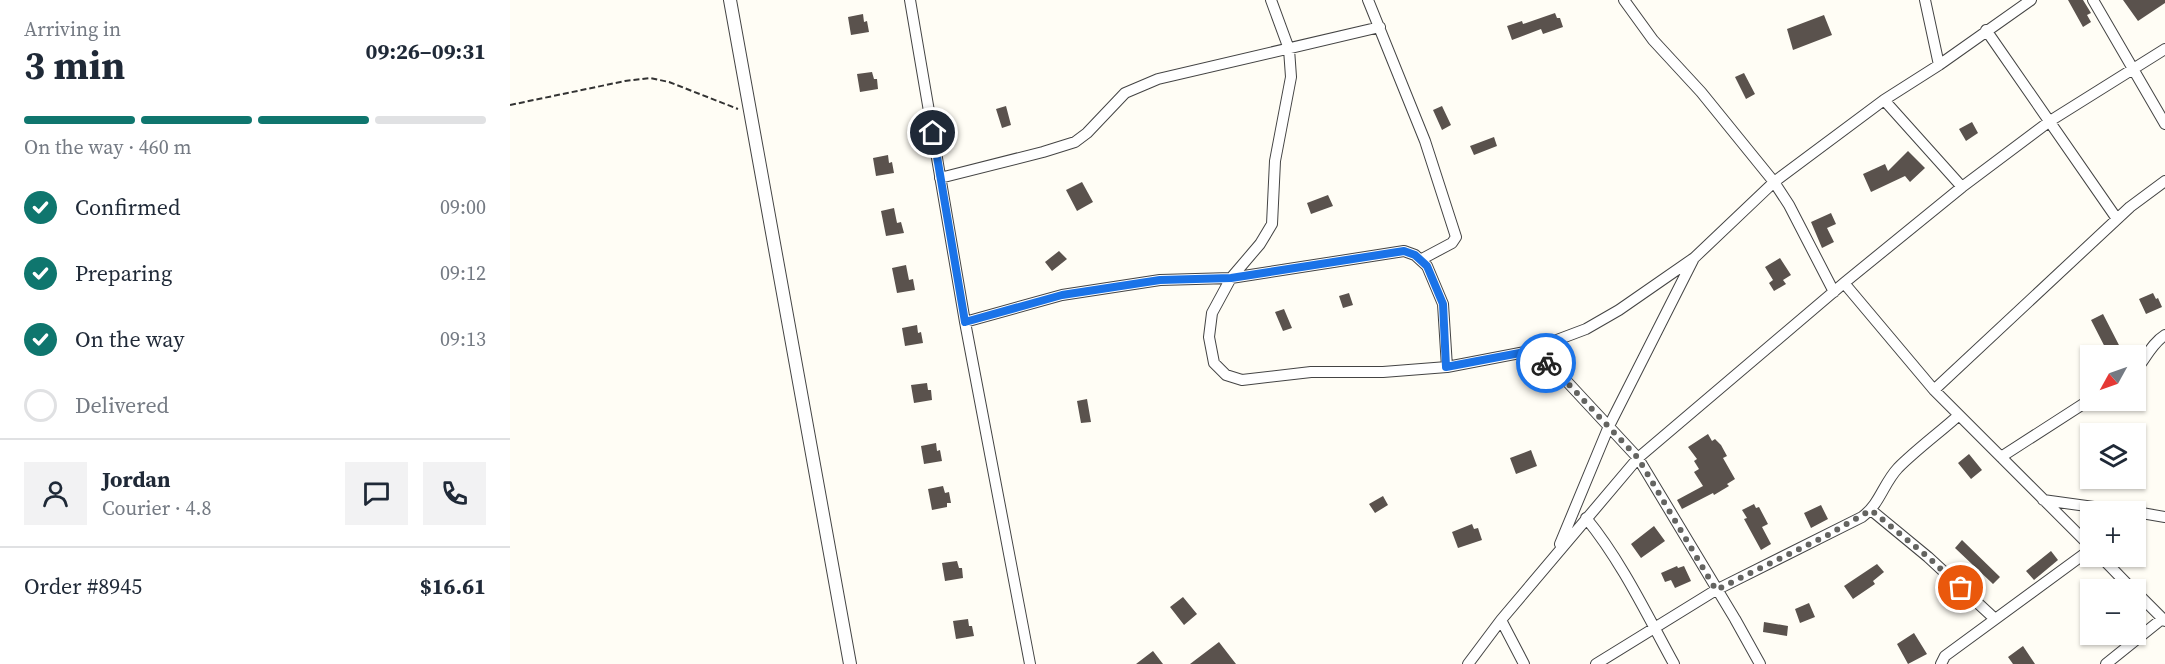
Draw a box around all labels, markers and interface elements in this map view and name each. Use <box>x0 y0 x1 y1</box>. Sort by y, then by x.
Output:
text: Arriving in <box>24 15 121 43</box>
text: 09:26–09:31 <box>366 36 486 66</box>
text: 3 min <box>24 39 125 92</box>
pin <box>907 107 958 158</box>
icon: home <box>916 116 949 149</box>
text: On the way · 460 m <box>24 133 191 161</box>
icon: check <box>24 191 57 224</box>
text: Confirmed <box>75 192 180 222</box>
text: 09:00 <box>440 193 486 221</box>
icon: check <box>24 257 57 290</box>
text: Preparing <box>75 258 172 288</box>
text: 09:12 <box>440 259 486 287</box>
icon: check <box>24 323 57 356</box>
text: On the way <box>75 324 184 354</box>
text: 09:13 <box>440 325 486 353</box>
courier <box>1516 333 1576 393</box>
north arrow <box>2080 345 2146 411</box>
map controls <box>2080 345 2146 645</box>
icon: bike <box>1530 347 1563 380</box>
text: Delivered <box>75 390 169 420</box>
button: layers <box>2080 423 2146 489</box>
button: person <box>24 462 87 525</box>
button: chat <box>345 462 408 525</box>
button: phone <box>423 462 486 525</box>
text: Jordan <box>102 464 170 494</box>
text: Courier · 4.8 <box>102 494 211 522</box>
button: + <box>2080 501 2146 567</box>
pin <box>1935 562 1986 613</box>
text: Order #8945 <box>24 571 142 601</box>
text: $16.61 <box>420 571 486 601</box>
icon: bag <box>1944 571 1977 604</box>
button: − <box>2080 579 2146 645</box>

